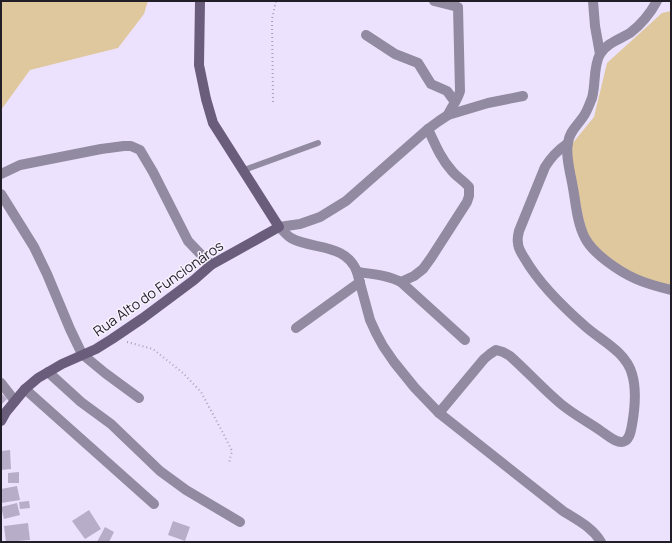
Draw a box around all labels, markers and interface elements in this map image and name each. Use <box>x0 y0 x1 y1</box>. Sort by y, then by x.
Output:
street label: Rua Alto do Funcionáros <box>89 236 227 340</box>

